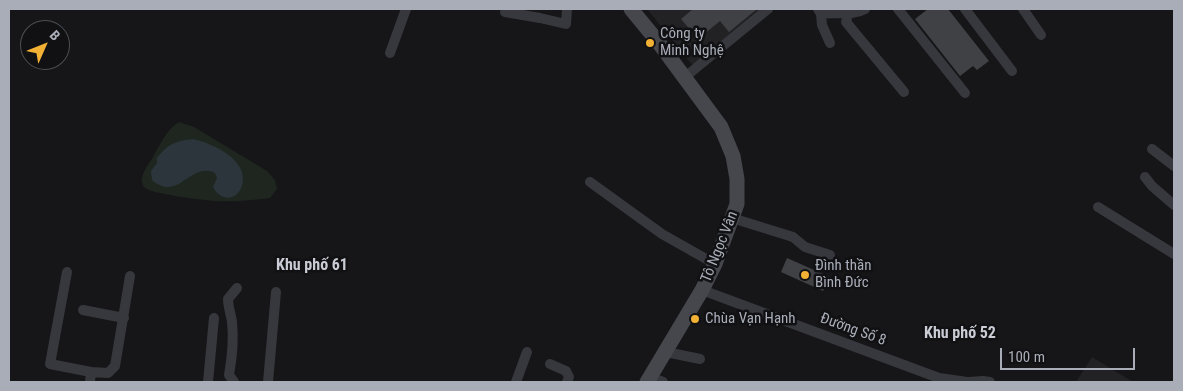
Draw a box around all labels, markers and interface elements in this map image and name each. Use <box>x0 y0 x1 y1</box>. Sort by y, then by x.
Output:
north arrow <box>20 20 70 70</box>
place label: Công ty Minh Nghệ <box>660 25 724 60</box>
text: B <box>47 27 64 44</box>
marker: Công ty Minh Nghệ <box>644 37 656 49</box>
street label: Tô Ngọc Vân <box>698 209 742 285</box>
district label: Khu phố 61 <box>276 256 348 276</box>
place label: Đình thần Bình Đức <box>815 257 871 292</box>
marker: Đình thần Bình Đức <box>799 269 811 281</box>
place label: Chùa Vạn Hạnh <box>705 310 796 328</box>
street label: Đường Số 8 <box>818 310 888 350</box>
marker: Chùa Vạn Hạnh <box>689 313 701 325</box>
district label: Khu phố 52 <box>924 324 996 344</box>
scale bar <box>1003 338 1138 370</box>
text: 100 m <box>1008 348 1045 366</box>

